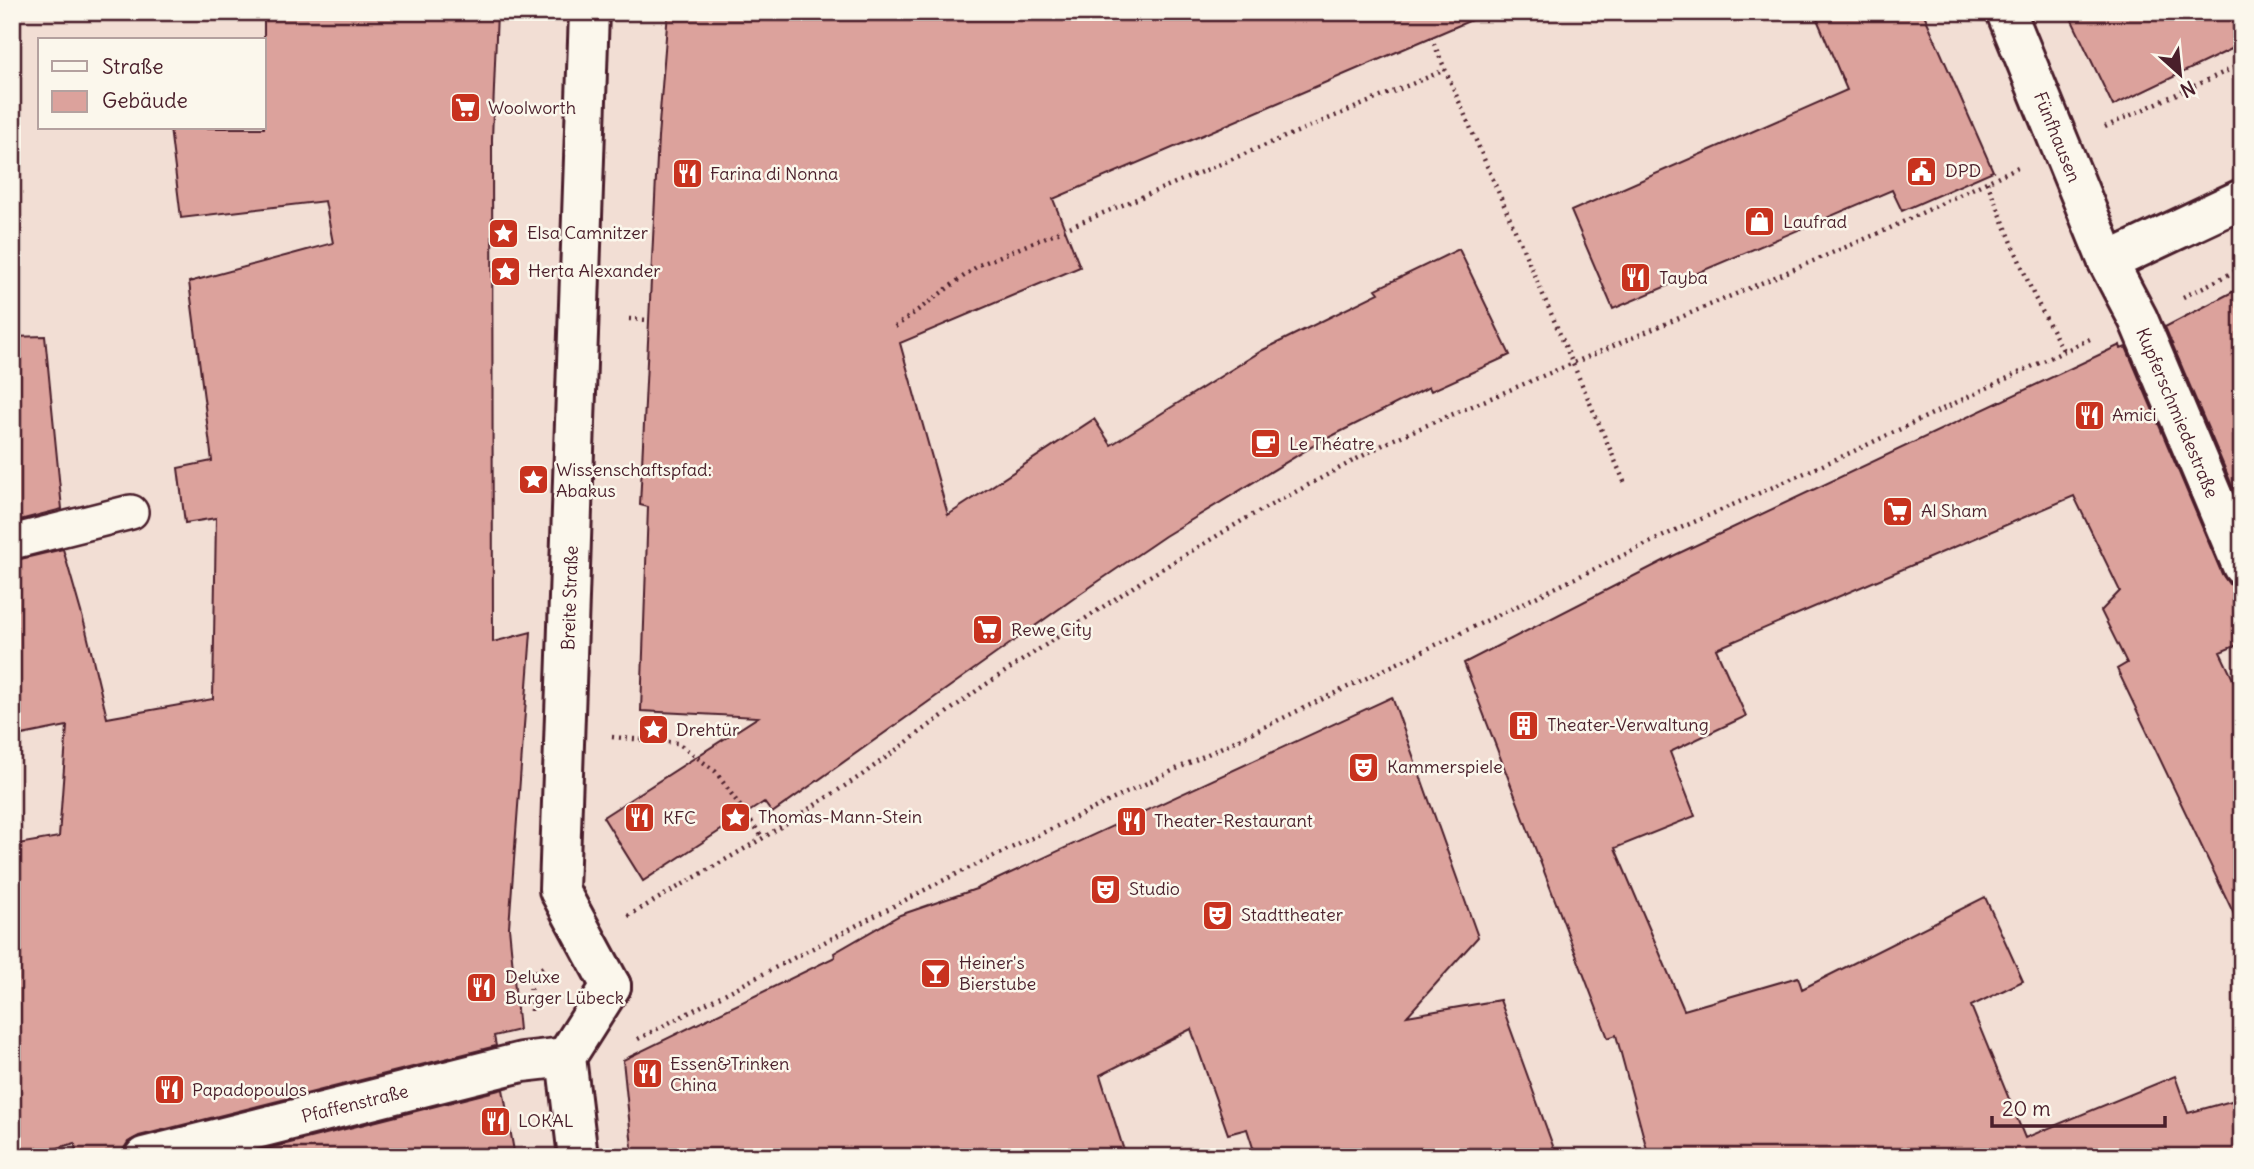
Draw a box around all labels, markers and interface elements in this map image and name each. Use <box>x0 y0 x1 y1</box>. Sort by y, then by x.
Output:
legend <box>38 38 266 130</box>
north arrow <box>2146 38 2216 108</box>
text: Straße <box>102 53 163 80</box>
text: N <box>2176 75 2199 103</box>
text: Gebäude <box>102 87 188 114</box>
street label: Fünfhausen <box>2029 88 2086 185</box>
supermarket icon: Woolworth <box>448 91 482 125</box>
place label: Woolworth <box>488 96 576 119</box>
public building icon: DPD <box>1905 154 1939 188</box>
restaurant icon: Farina di Nonna <box>670 157 704 191</box>
place label: DPD <box>1945 159 1981 182</box>
place label: Farina di Nonna <box>710 162 838 185</box>
shop icon: Laufrad <box>1743 205 1777 239</box>
place label: Laufrad <box>1783 210 1848 233</box>
place icon: Elsa Camnitzer <box>487 216 521 250</box>
place label: Elsa Camnitzer <box>527 221 649 244</box>
place icon: Herta Alexander <box>488 254 522 288</box>
place label: Herta Alexander <box>528 259 661 282</box>
restaurant icon: Tayba <box>1619 261 1653 295</box>
place label: Tayba <box>1659 266 1708 289</box>
street label: Kupferschmiedestraße <box>2131 324 2224 501</box>
restaurant icon: Amici <box>2072 398 2106 432</box>
place label: Amici <box>2112 403 2157 426</box>
cafe icon: Le Théatre <box>1249 427 1283 461</box>
place label: Le Théatre <box>1289 432 1375 455</box>
place label: Wissenschaftspfad: Abakus <box>556 458 712 502</box>
place icon: Wissenschaftspfad: Abakus <box>516 463 550 497</box>
supermarket icon: Al Sham <box>1881 494 1915 528</box>
place label: Al Sham <box>1921 499 1988 522</box>
street label: Breite Straße <box>556 545 583 651</box>
supermarket icon: Rewe City <box>971 613 1005 647</box>
place label: Rewe City <box>1011 618 1092 641</box>
building icon: Theater-Verwaltung <box>1507 708 1541 742</box>
place icon: Drehtür <box>636 713 670 747</box>
place label: Theater-Verwaltung <box>1547 713 1709 736</box>
place label: Drehtür <box>676 718 740 741</box>
theatre icon: Kammerspiele <box>1347 750 1381 784</box>
place label: Kammerspiele <box>1387 755 1503 778</box>
place icon: Thomas-Mann-Stein <box>718 800 752 834</box>
restaurant icon: KFC <box>623 801 657 835</box>
restaurant icon: Theater-Restaurant <box>1114 804 1148 838</box>
place label: Thomas-Mann-Stein <box>758 805 922 828</box>
place label: KFC <box>663 806 696 829</box>
place label: Theater-Restaurant <box>1154 809 1313 832</box>
theatre icon: Studio <box>1089 872 1123 906</box>
place label: Studio <box>1129 877 1180 900</box>
theatre icon: Stadttheater <box>1201 898 1235 932</box>
place label: Stadttheater <box>1241 903 1344 926</box>
place label: Heiner's Bierstube <box>959 951 1036 995</box>
bar icon: Heiner's Bierstube <box>919 956 953 990</box>
place label: Deluxe Burger Lübeck <box>505 965 624 1009</box>
restaurant icon: Deluxe Burger Lübeck <box>465 970 499 1004</box>
place label: Essen&Trinken China <box>670 1052 789 1096</box>
restaurant icon: Essen&Trinken China <box>630 1057 664 1091</box>
restaurant icon: Papadopoulos <box>152 1073 186 1107</box>
place label: Papadopoulos <box>192 1078 307 1101</box>
street label: Pfaffenstraße <box>299 1079 411 1128</box>
scale bar <box>1992 1085 2165 1129</box>
text: 20 m <box>2002 1095 2051 1122</box>
restaurant icon: LOKAL <box>478 1104 512 1138</box>
place label: LOKAL <box>518 1109 574 1132</box>

